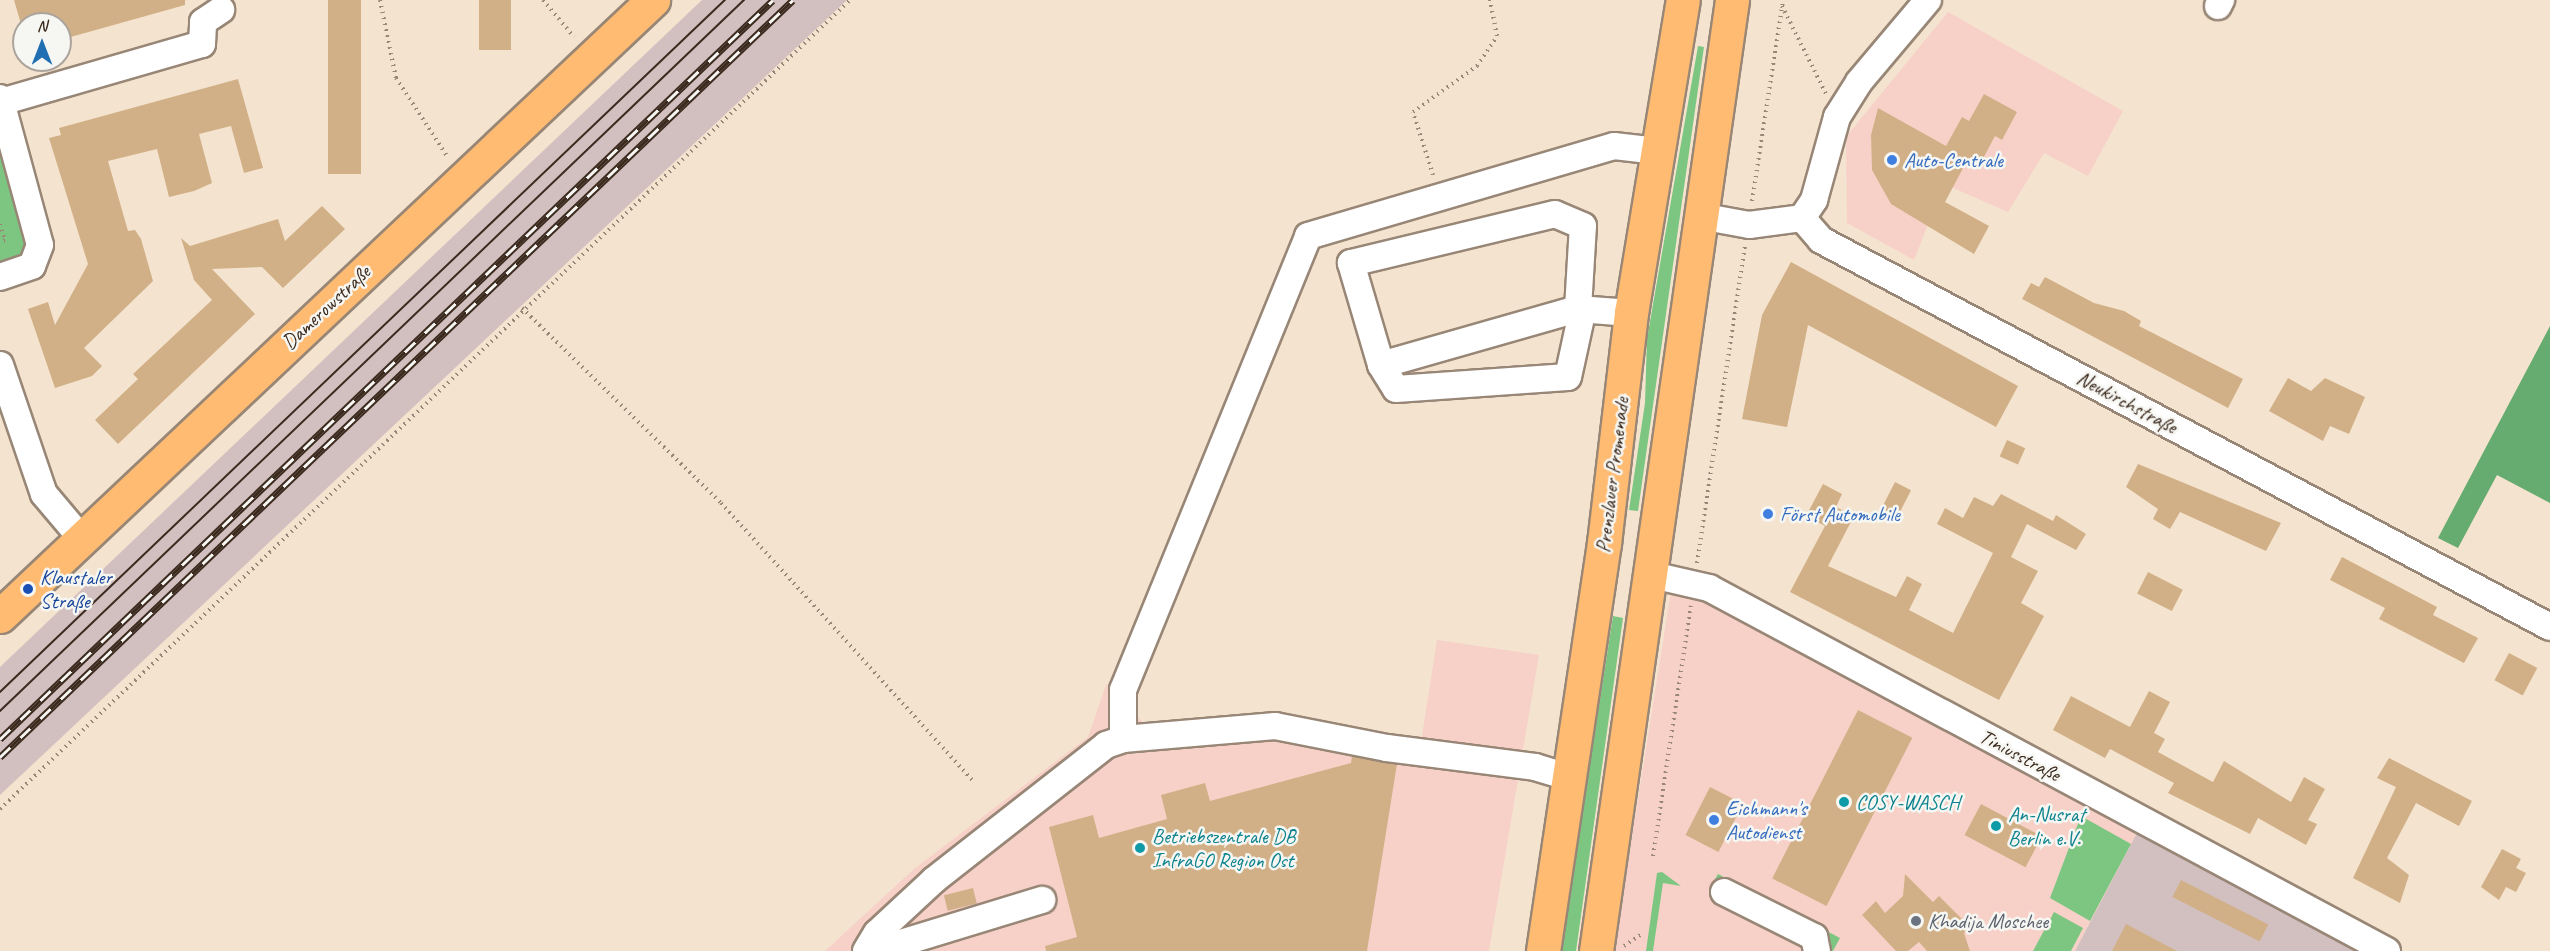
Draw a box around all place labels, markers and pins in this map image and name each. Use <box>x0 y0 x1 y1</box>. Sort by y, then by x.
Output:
place label: Auto-Centrale <box>1904 147 2003 173</box>
marker: Auto-Centrale <box>1885 153 1899 167</box>
place label: Först Automobile <box>1780 501 1900 527</box>
marker: Först Automobile <box>1761 507 1775 521</box>
place label: Klaustaler Straße <box>40 564 112 614</box>
marker: Klaustaler Straße <box>21 582 35 596</box>
place label: COSY-WASCH <box>1856 789 1960 815</box>
place label: Eichmann's Autodienst <box>1726 795 1807 845</box>
marker: COSY-WASCH <box>1837 795 1851 809</box>
place label: An-Nusrat Berlin e.V. <box>2008 801 2085 851</box>
marker: Eichmann's Autodienst <box>1707 813 1721 827</box>
marker: An-Nusrat Berlin e.V. <box>1989 819 2003 833</box>
place label: Betriebszentrale DB InfraGO Region Ost <box>1152 823 1295 873</box>
marker: Betriebszentrale DB InfraGO Region Ost <box>1133 841 1147 855</box>
place label: Khadija Moschee <box>1928 908 2048 934</box>
marker: Khadija Moschee <box>1909 914 1923 928</box>

